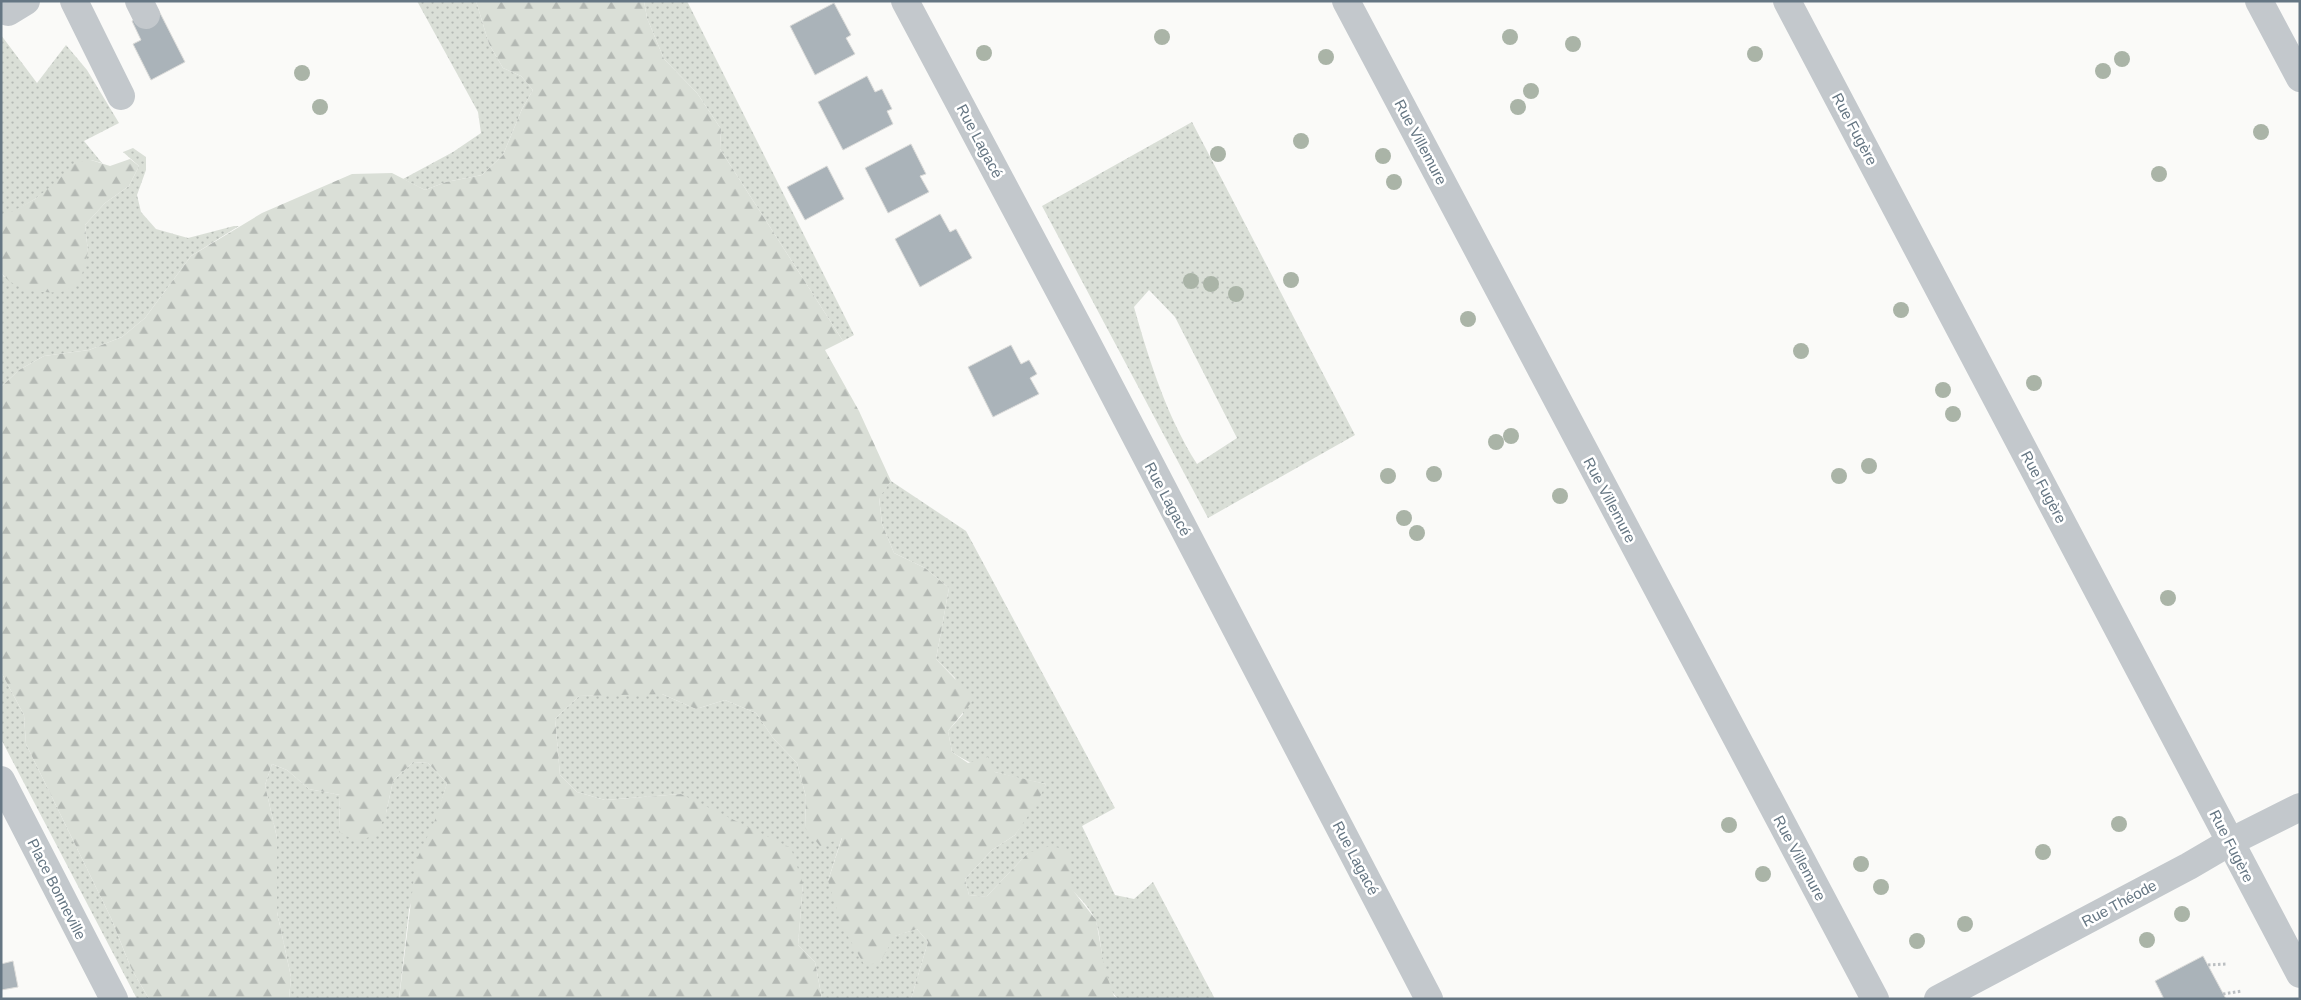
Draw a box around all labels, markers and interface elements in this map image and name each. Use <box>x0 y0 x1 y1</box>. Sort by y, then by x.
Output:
street label: Rue Fugère <box>1829 90 1881 168</box>
street label: Rue Villemure <box>1391 97 1451 187</box>
street label: Rue Lagacé <box>954 101 1006 181</box>
street label: Rue Fugère <box>2018 448 2070 526</box>
street label: Rue Villemure <box>1580 455 1640 545</box>
street label: Rue Lagacé <box>1142 459 1194 539</box>
street label: Rue Fugère <box>2206 807 2258 885</box>
street label: Rue Villemure <box>1770 813 1830 903</box>
street label: Rue Lagacé <box>1330 818 1382 898</box>
street label: Place Bonneville <box>24 836 90 942</box>
street label: Rue Théode <box>2079 876 2159 930</box>

